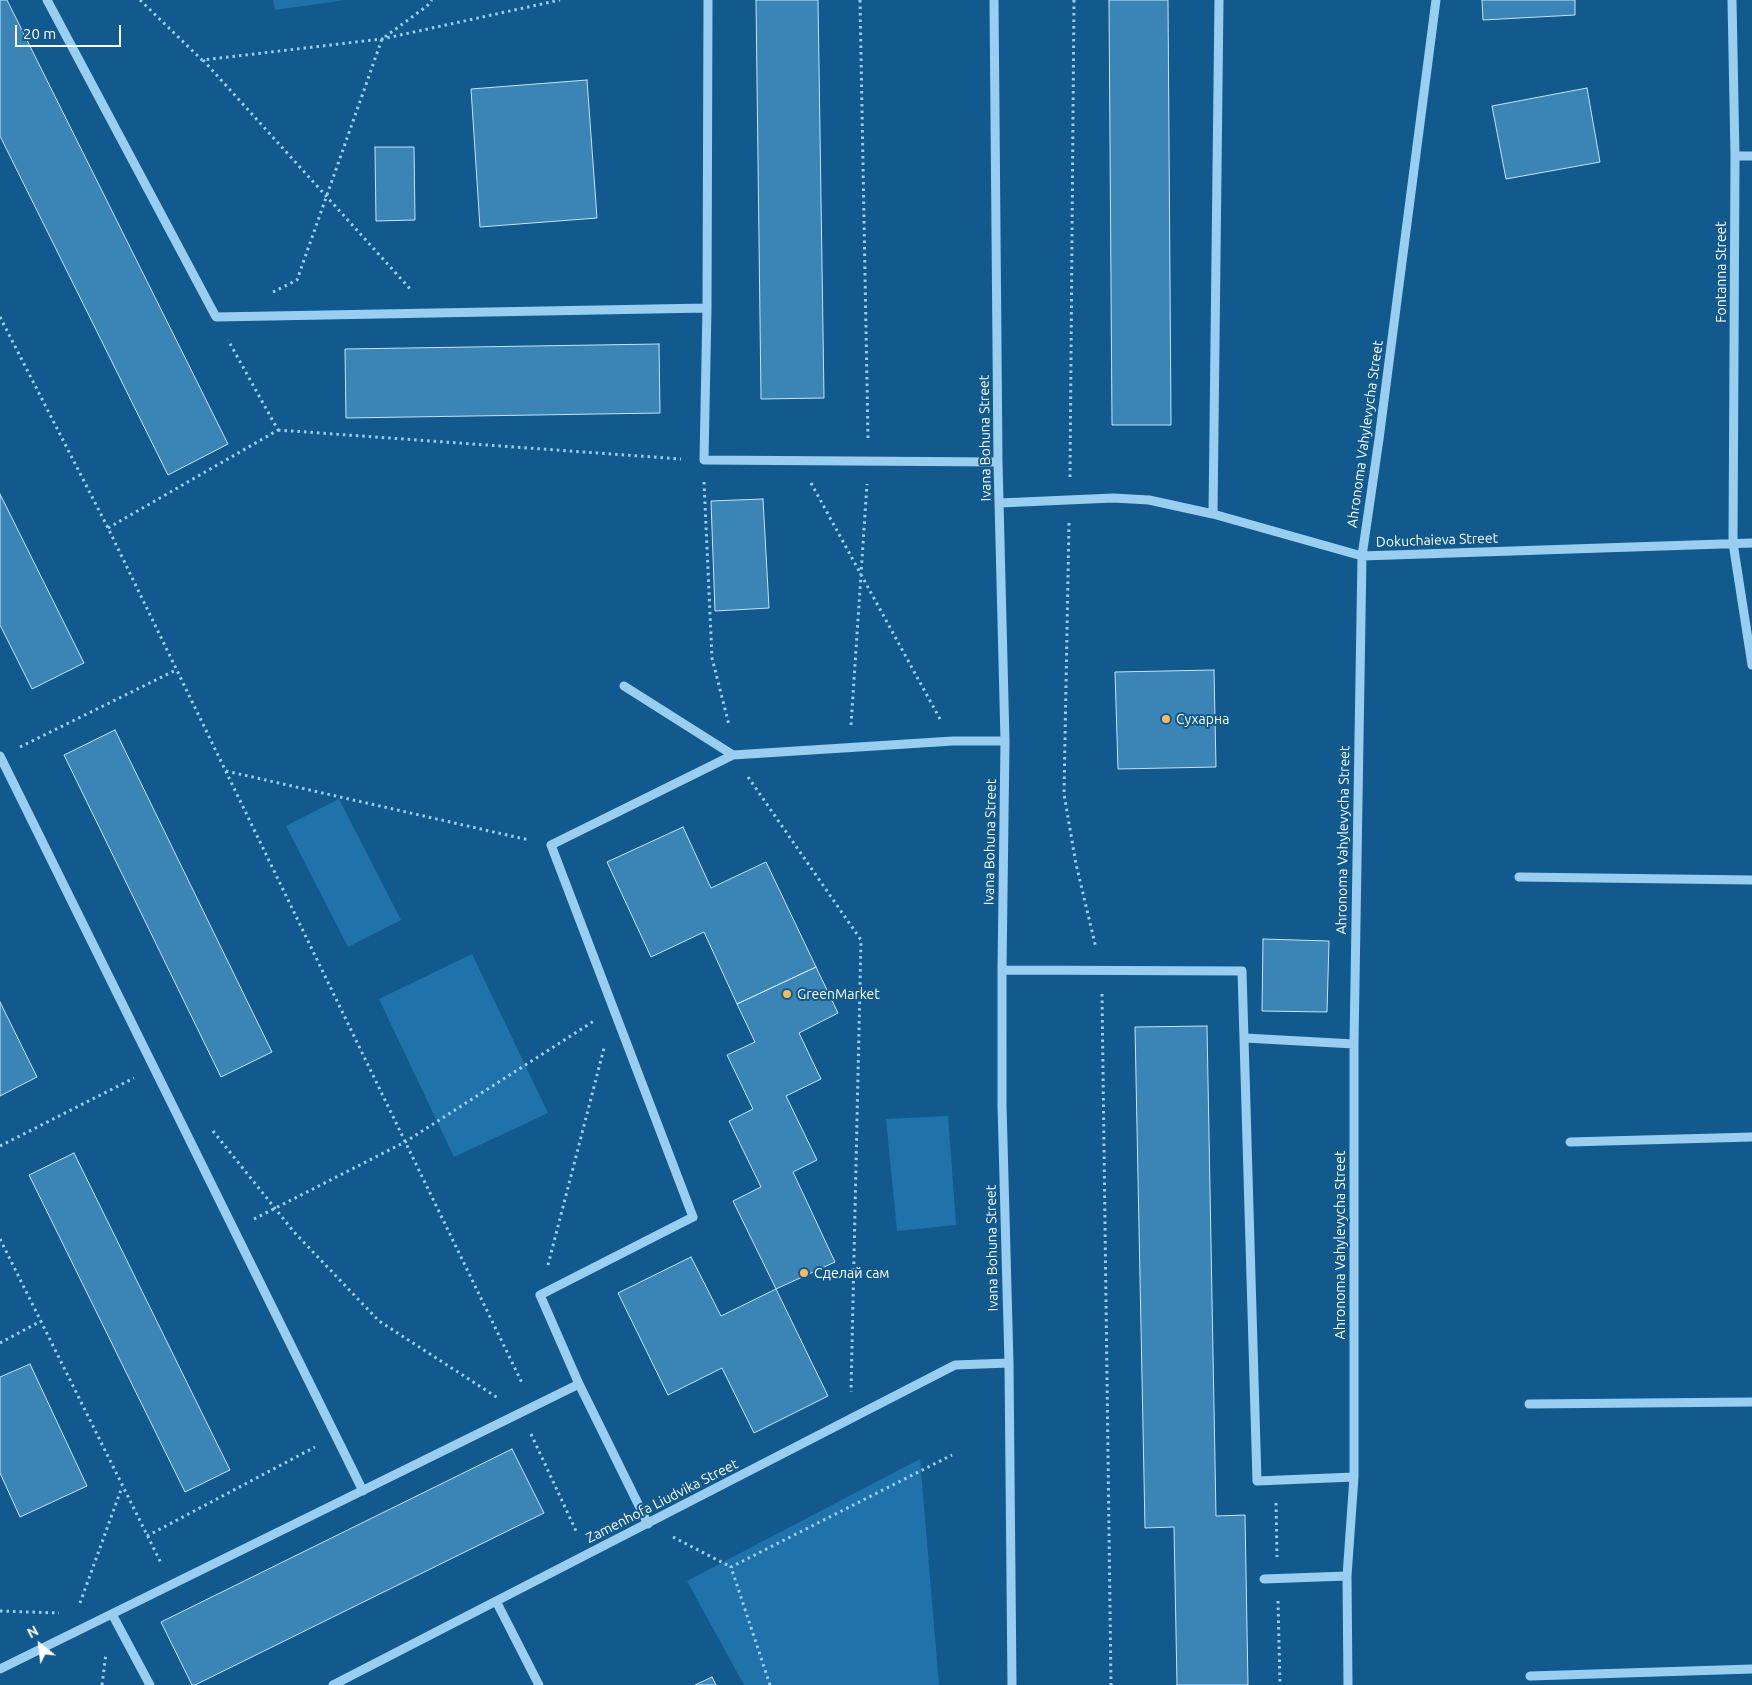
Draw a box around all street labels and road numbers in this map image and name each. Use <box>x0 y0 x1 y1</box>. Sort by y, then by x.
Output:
street label: Fontanna Street <box>1713 221 1729 323</box>
street label: Ahronoma Vahylevycha Street <box>1344 339 1386 529</box>
street label: Ivana Bohuna Street <box>975 375 995 501</box>
street label: Dokuchaieva Street <box>1376 529 1498 551</box>
street label: Ahronoma Vahylevycha Street <box>1333 745 1353 935</box>
street label: Ivana Bohuna Street <box>980 779 1000 905</box>
street label: Ahronoma Vahylevycha Street <box>1332 1151 1348 1339</box>
street label: Ivana Bohuna Street <box>982 1185 1002 1311</box>
street label: Zamenhofa Liudvika Street <box>583 1455 741 1547</box>

